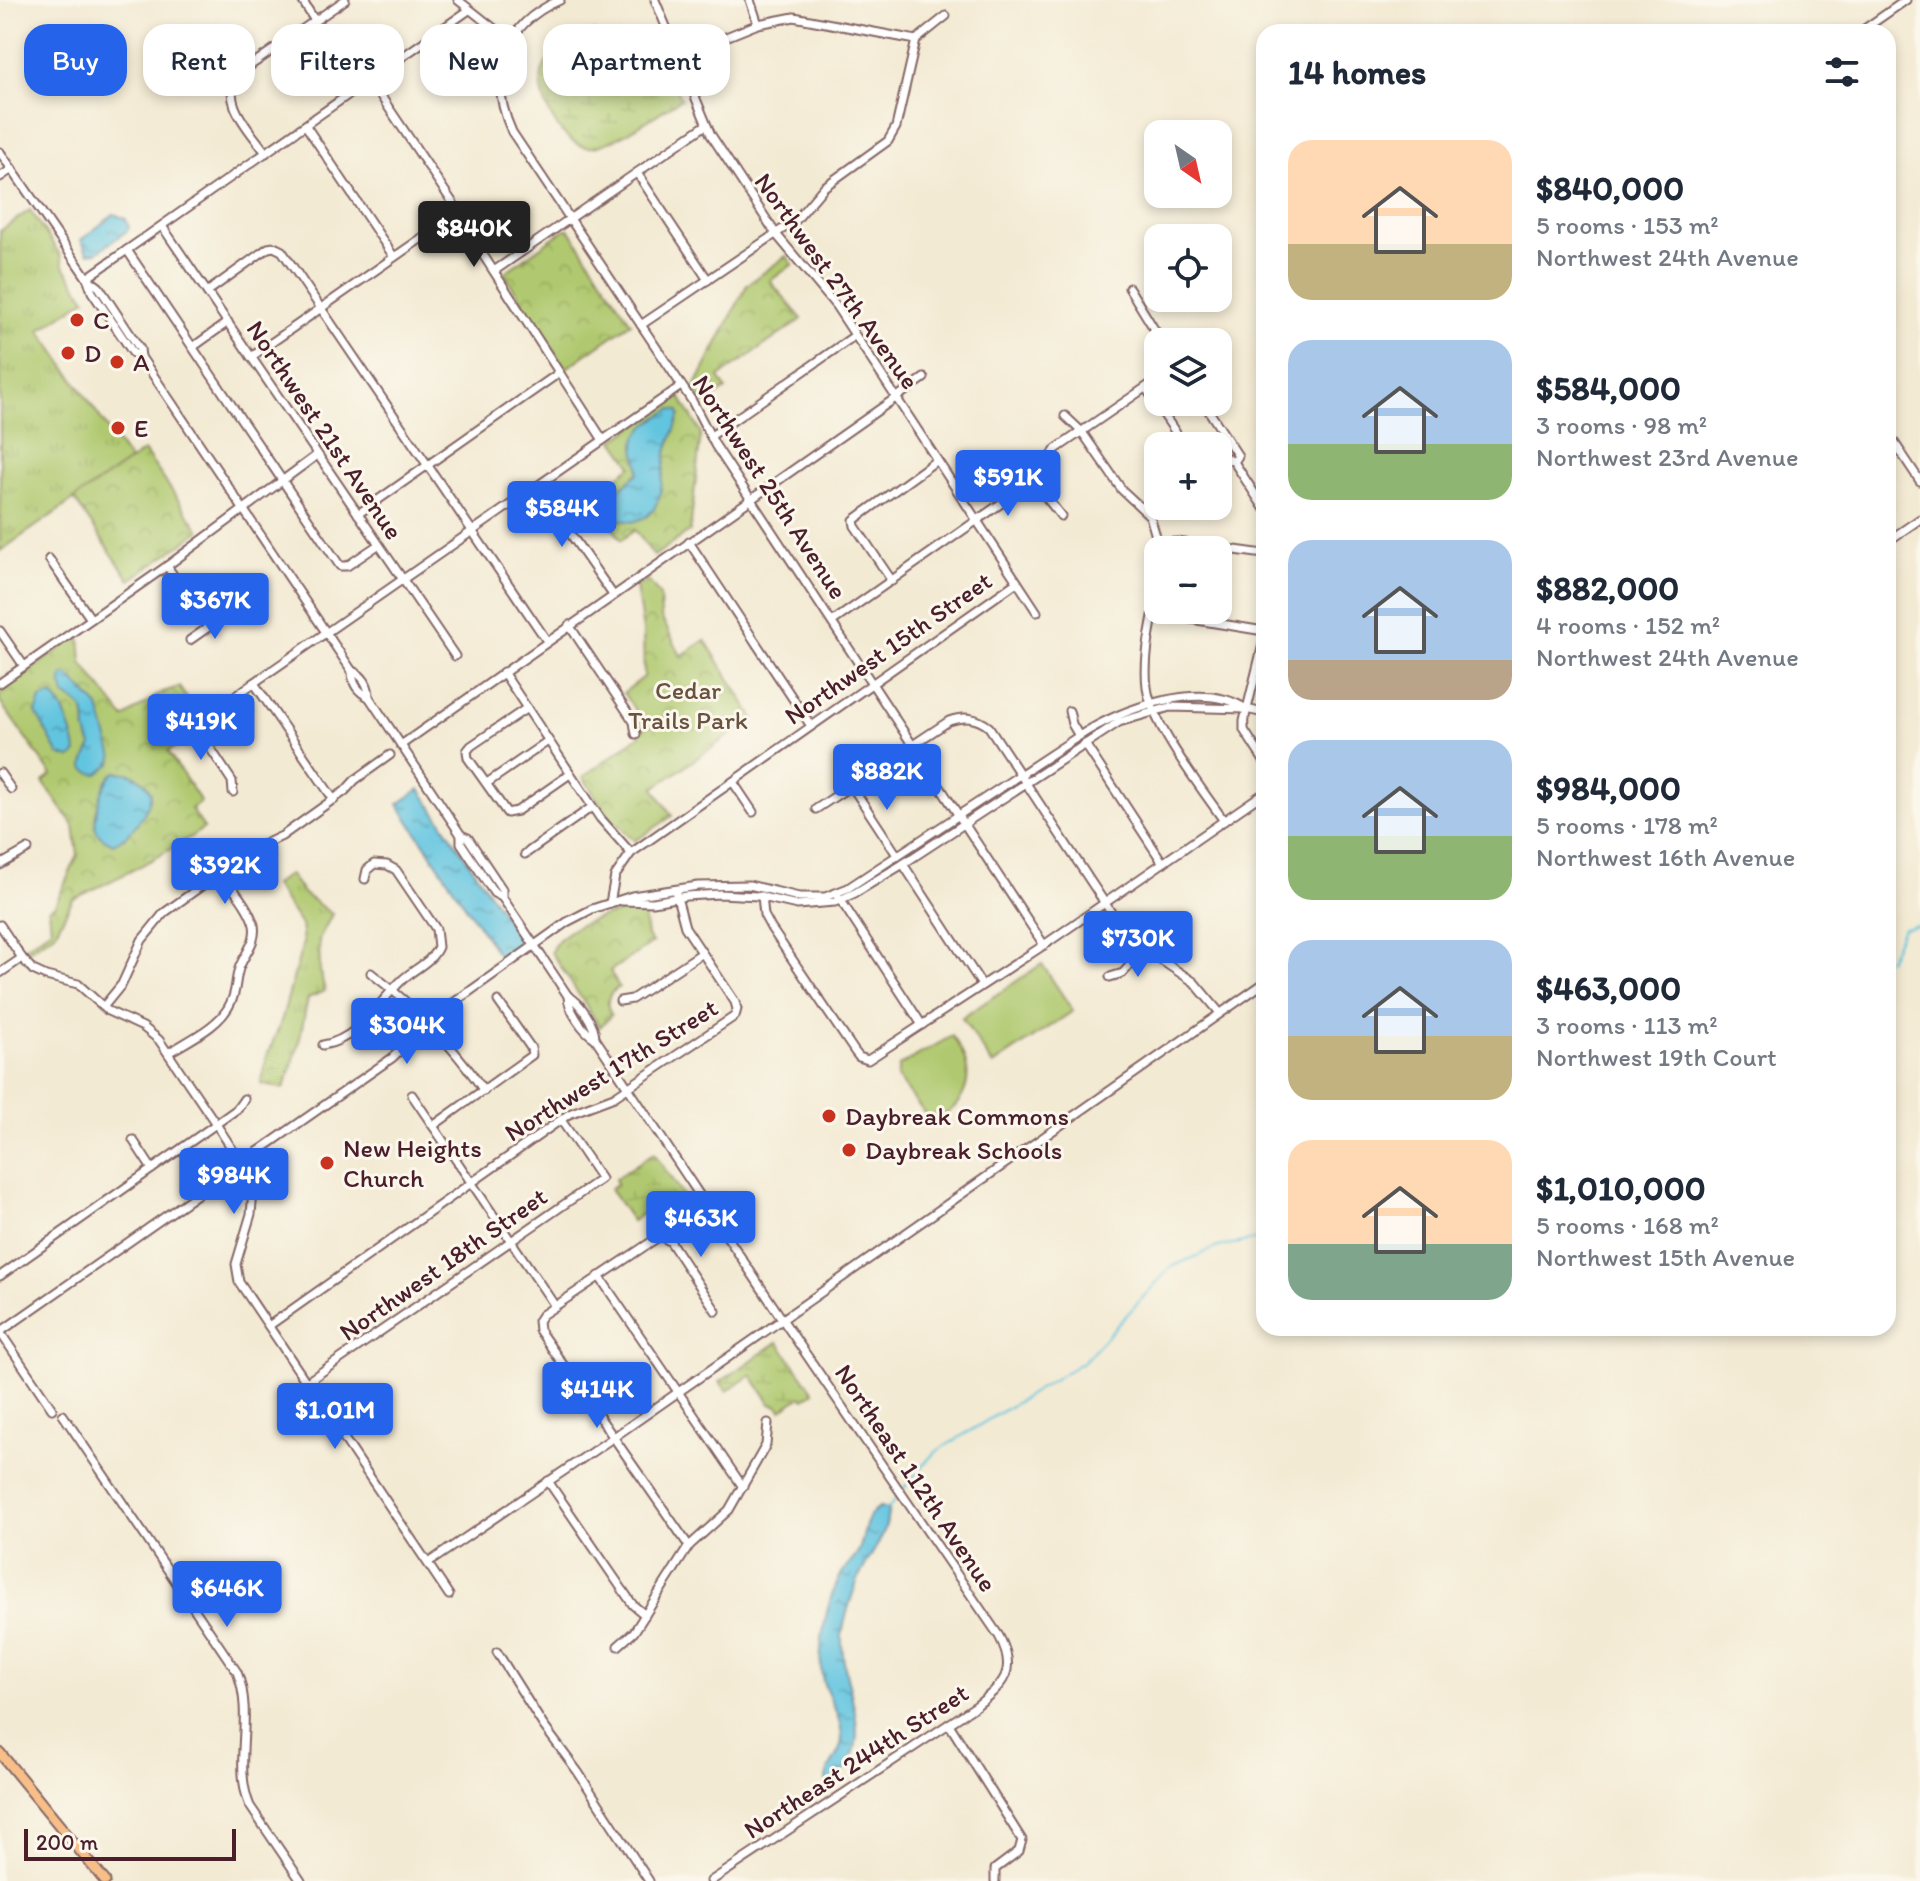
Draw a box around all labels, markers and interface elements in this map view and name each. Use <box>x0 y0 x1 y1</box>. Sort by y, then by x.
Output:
chip: Buy <box>24 24 127 96</box>
chip: Rent <box>143 24 255 96</box>
chip: Filters <box>271 24 404 96</box>
chip: New <box>420 24 527 96</box>
chip: Apartment <box>543 24 730 96</box>
icon: filters <box>1820 50 1864 94</box>
text: 14 homes <box>1288 52 1426 93</box>
north arrow <box>1144 120 1232 208</box>
map controls <box>1144 120 1232 624</box>
street label: Northwest 27th Avenue <box>748 166 926 396</box>
text: $840,000 <box>1536 168 1684 209</box>
icon: home <box>1352 172 1448 268</box>
pin: $840K <box>418 201 530 269</box>
text: 5 rooms · 153 m² <box>1536 209 1719 241</box>
text: $840K <box>436 211 512 243</box>
button: locate <box>1144 224 1232 312</box>
text: Northwest 24th Avenue <box>1536 241 1799 273</box>
place label: C <box>93 304 110 336</box>
marker: C <box>68 311 86 329</box>
street label: Northwest 21st Avenue <box>240 314 410 546</box>
button: layers <box>1144 328 1232 416</box>
place label: D <box>84 337 101 369</box>
marker: D <box>59 344 77 362</box>
place label: A <box>133 346 150 378</box>
marker: A <box>108 353 126 371</box>
text: $584,000 <box>1536 368 1681 409</box>
street label: Northwest 25th Avenue <box>686 369 854 605</box>
icon: home <box>1352 372 1448 468</box>
text: 3 rooms · 98 m² <box>1536 409 1707 441</box>
place label: E <box>134 412 148 444</box>
marker: E <box>109 419 127 437</box>
button: + <box>1144 432 1232 520</box>
text: Northwest 23rd Avenue <box>1536 441 1798 473</box>
pin: $591K <box>952 450 1064 518</box>
text: $591K <box>973 460 1043 492</box>
pin: $584K <box>506 481 618 549</box>
text: $584K <box>525 491 599 523</box>
button: − <box>1144 536 1232 624</box>
street label: Northwest 15th Street <box>778 564 998 732</box>
text: $882,000 <box>1536 568 1679 609</box>
icon: home <box>1352 572 1448 668</box>
pin: $367K <box>159 573 271 641</box>
text: $367K <box>180 583 250 615</box>
text: 4 rooms · 152 m² <box>1536 609 1720 641</box>
text: Northwest 24th Avenue <box>1536 641 1799 673</box>
park label: Cedar Trails Park <box>628 674 748 736</box>
pin: $419K <box>145 694 257 762</box>
text: $419K <box>165 704 237 736</box>
pin: $882K <box>831 744 943 812</box>
text: $882K <box>851 754 923 786</box>
text: $984,000 <box>1536 768 1681 809</box>
icon: home <box>1352 772 1448 868</box>
text: 5 rooms · 178 m² <box>1536 809 1718 841</box>
pin: $392K <box>169 838 281 906</box>
text: Northwest 16th Avenue <box>1536 841 1795 873</box>
text: $392K <box>189 848 261 880</box>
pin: $730K <box>1082 911 1194 979</box>
text: $730K <box>1102 921 1174 953</box>
text: $463,000 <box>1536 968 1681 1009</box>
icon: home <box>1352 972 1448 1068</box>
street label: Northwest 17th Street <box>499 991 724 1149</box>
pin: $304K <box>351 998 463 1066</box>
text: $304K <box>369 1008 445 1040</box>
text: 3 rooms · 113 m² <box>1536 1009 1718 1041</box>
text: Northwest 19th Court <box>1536 1041 1777 1073</box>
place label: Daybreak Commons <box>845 1100 1069 1132</box>
marker: Daybreak Commons <box>820 1107 838 1125</box>
place label: New Heights Church <box>343 1132 482 1194</box>
place label: Daybreak Schools <box>865 1134 1062 1166</box>
marker: Daybreak Schools <box>840 1141 858 1159</box>
pin: $984K <box>178 1148 290 1216</box>
marker: New Heights Church <box>318 1154 336 1172</box>
text: $984K <box>197 1158 271 1190</box>
text: $1,010,000 <box>1536 1168 1706 1209</box>
icon: home <box>1352 1172 1448 1268</box>
street label: Northwest 18th Street <box>333 1180 553 1348</box>
pin: $463K <box>645 1191 757 1259</box>
text: $463K <box>664 1201 738 1233</box>
text: 5 rooms · 168 m² <box>1536 1209 1719 1241</box>
text: Northwest 15th Avenue <box>1536 1241 1795 1273</box>
street label: Northeast 112th Avenue <box>828 1358 1004 1598</box>
pin: $414K <box>541 1362 653 1430</box>
text: $414K <box>560 1372 634 1404</box>
pin: $1.01M <box>270 1383 400 1451</box>
text: $1.01M <box>295 1393 375 1425</box>
pin: $646K <box>171 1561 283 1629</box>
text: $646K <box>191 1571 263 1603</box>
street label: Northeast 244th Street <box>738 1676 975 1846</box>
scale bar <box>24 1825 236 1861</box>
text: 200 m <box>36 1829 98 1856</box>

